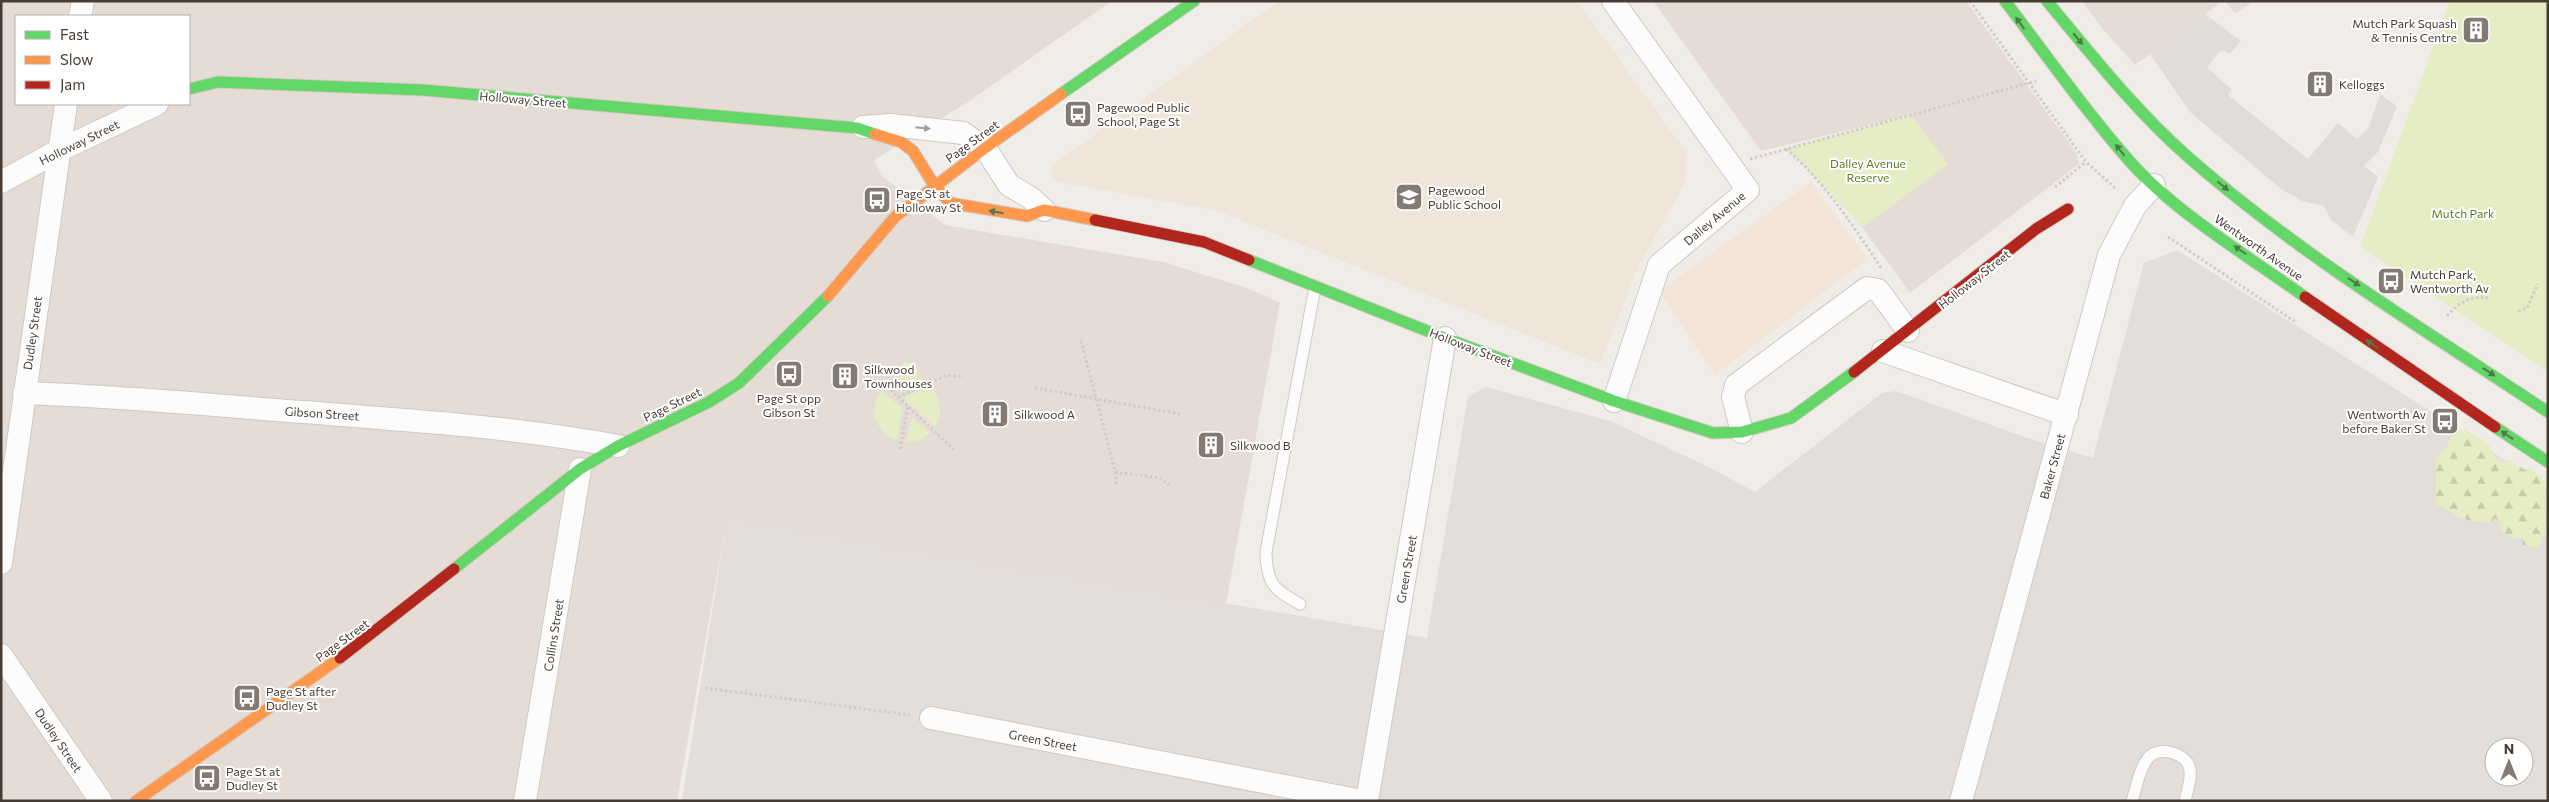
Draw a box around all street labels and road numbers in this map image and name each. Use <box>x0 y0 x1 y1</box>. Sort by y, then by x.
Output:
street label: Holloway Street <box>479 88 567 110</box>
street label: Holloway Street <box>37 117 121 167</box>
street label: Page Street <box>943 117 1002 165</box>
street label: Dalley Avenue <box>1680 188 1748 248</box>
street label: Wentworth Avenue <box>2212 211 2306 283</box>
street label: Holloway Street <box>1935 247 2013 311</box>
street label: Dudley Street <box>20 295 44 371</box>
street label: Holloway Street <box>1428 325 1514 369</box>
street label: Page Street <box>641 384 703 424</box>
street label: Gibson Street <box>284 403 360 423</box>
street label: Baker Street <box>2036 431 2068 500</box>
street label: Green Street <box>1393 534 1419 604</box>
street label: Collins Street <box>540 598 566 672</box>
street label: Page Street <box>313 616 372 664</box>
street label: Dudley Street <box>32 705 86 775</box>
street label: Green Street <box>1008 727 1078 753</box>

